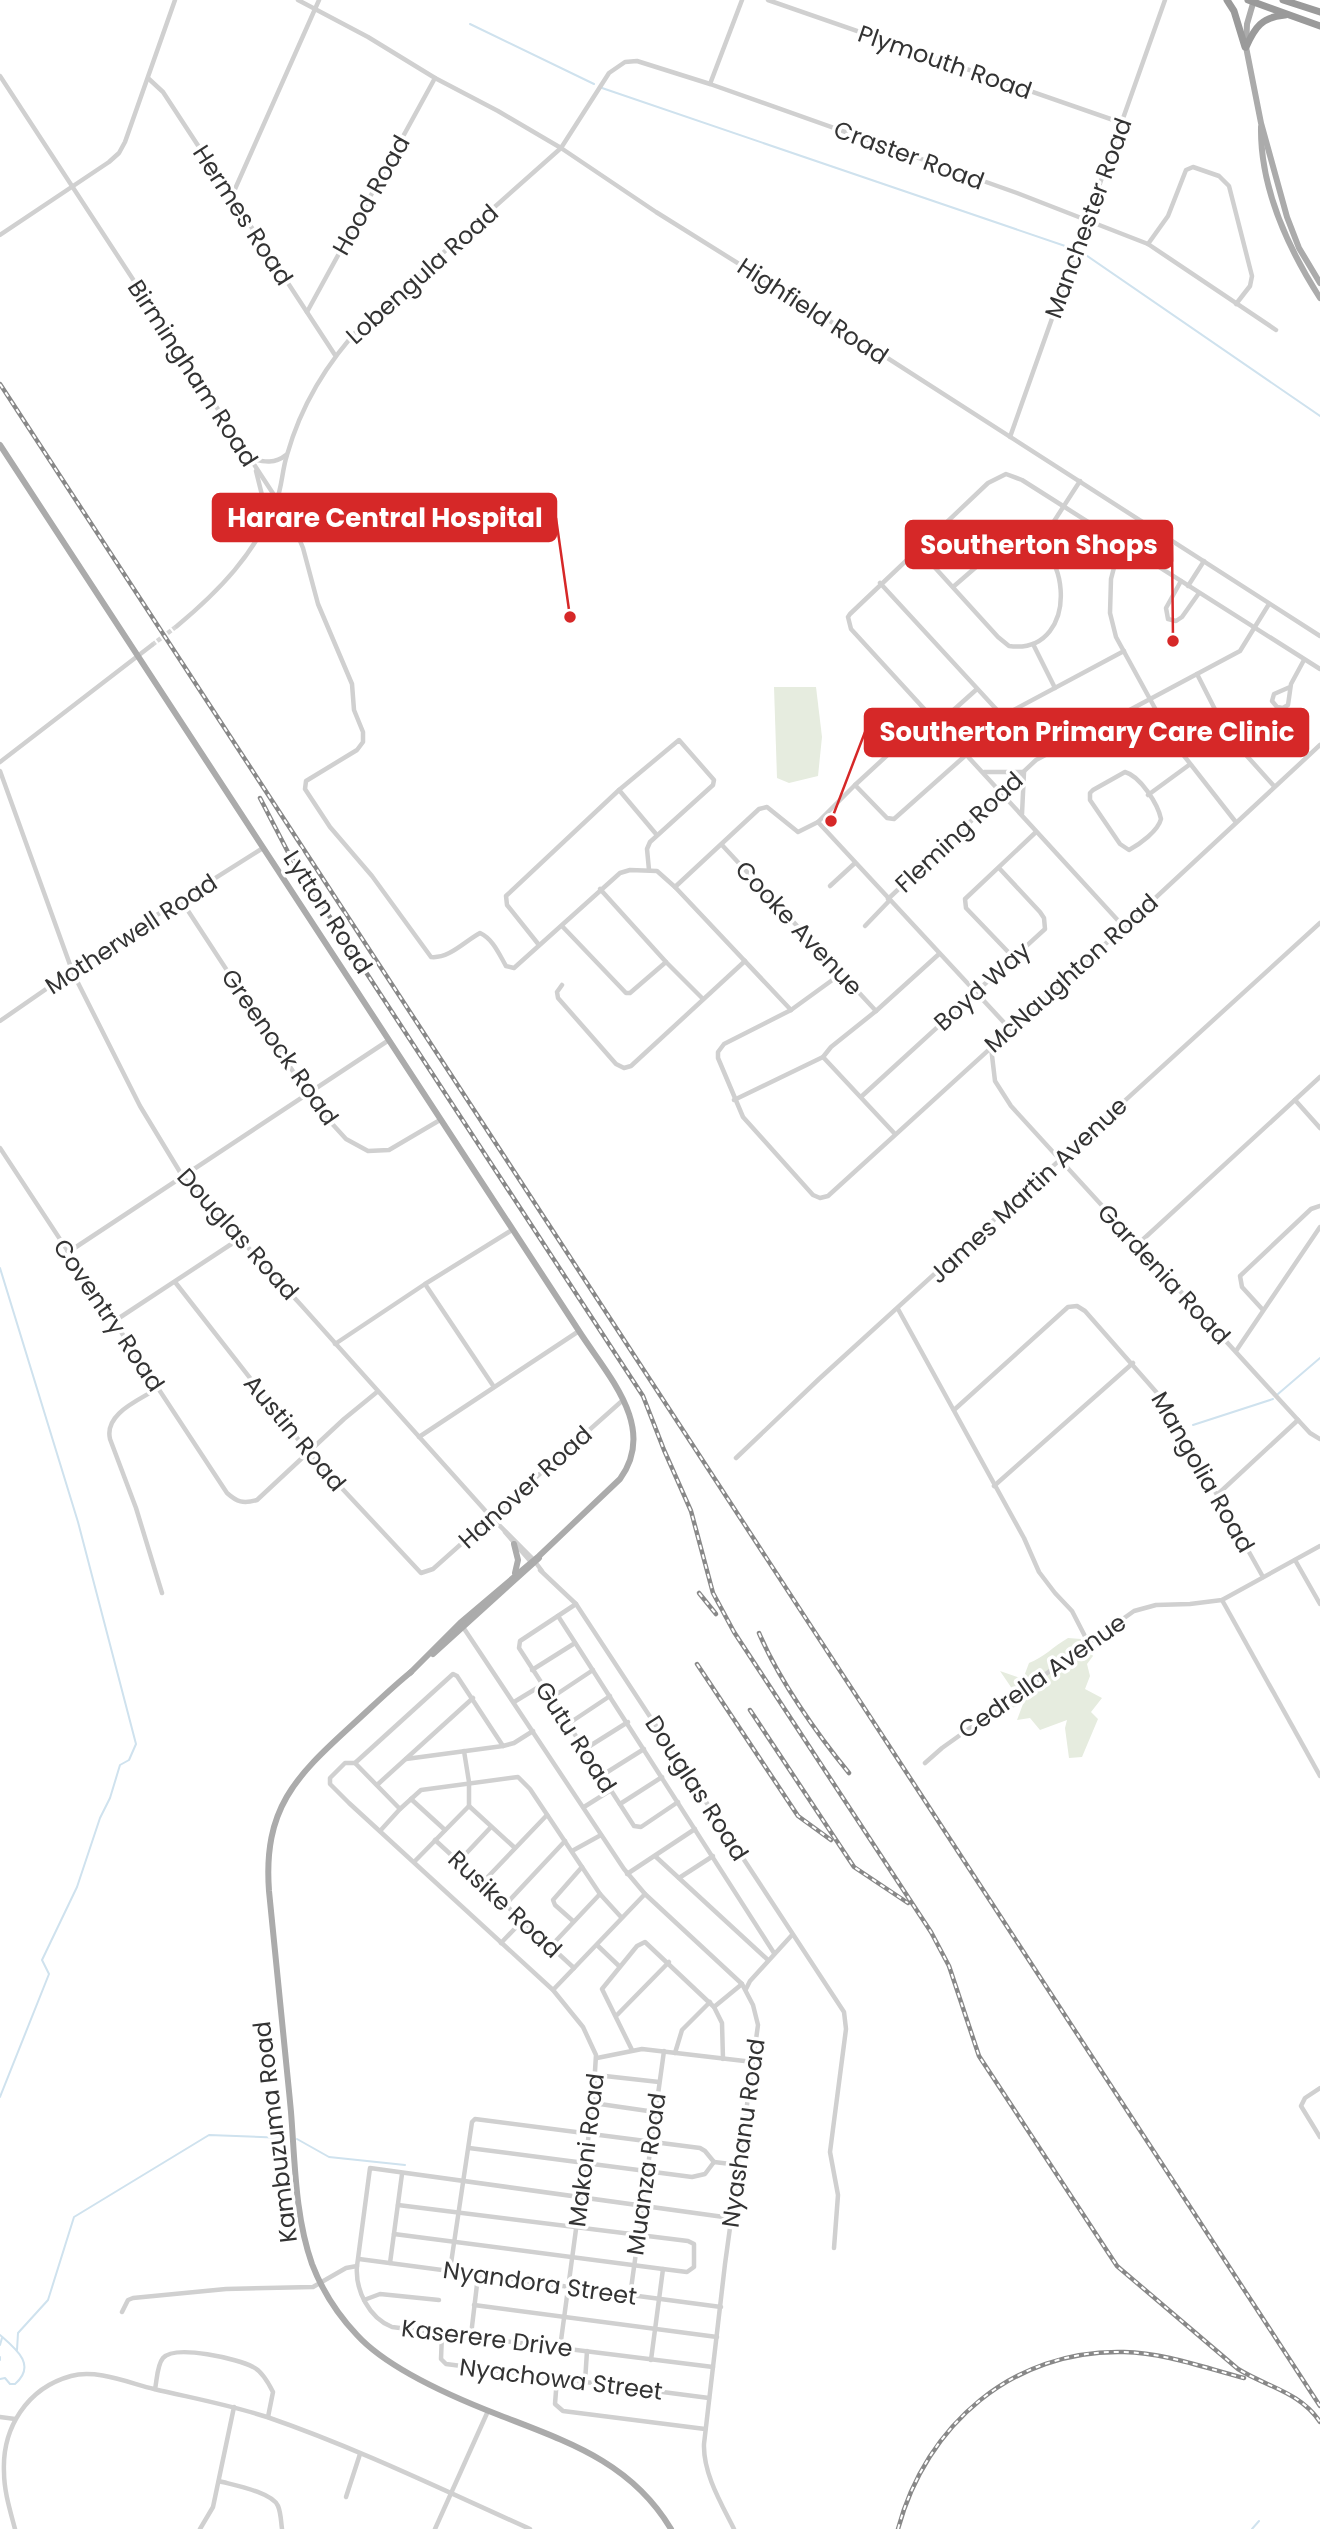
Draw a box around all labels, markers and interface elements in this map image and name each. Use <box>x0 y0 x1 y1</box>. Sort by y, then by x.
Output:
street label: Plymouth Road <box>854 17 1036 107</box>
street label: Craster Road <box>829 113 989 197</box>
street label: Manchester Road <box>1036 113 1140 323</box>
street label: Hood Road <box>324 129 418 261</box>
street label: Hermes Road <box>185 138 301 292</box>
street label: Lobengula Road <box>339 197 505 351</box>
street label: Highfield Road <box>731 250 895 372</box>
street label: Birmingham Road <box>120 273 266 473</box>
callout: Harare Central Hospital <box>213 494 556 541</box>
text: Harare Central Hospital <box>227 500 543 536</box>
callout: Southerton Shops <box>906 521 1172 568</box>
text: Southerton Shops <box>920 527 1158 563</box>
callout: Southerton Primary Care Clinic <box>865 709 1308 756</box>
text: Southerton Primary Care Clinic <box>880 714 1294 750</box>
street label: Fleming Road <box>888 764 1030 900</box>
street label: Lytton Road <box>276 844 380 980</box>
street label: Cooke Avenue <box>728 853 870 1003</box>
street label: Motherwell Road <box>39 866 223 1002</box>
street label: McNaughton Road <box>977 886 1165 1060</box>
street label: Boyd Way <box>927 933 1038 1038</box>
street label: Greenock Road <box>214 962 346 1132</box>
street label: James Martin Avenue <box>922 1089 1134 1291</box>
street label: Douglas Road <box>170 1161 306 1307</box>
street label: Gardenia Road <box>1090 1196 1238 1352</box>
street label: Coventry Road <box>46 1232 172 1398</box>
street label: Austin Road <box>236 1368 354 1498</box>
street label: Mangolia Road <box>1144 1386 1262 1558</box>
street label: Hanover Road <box>451 1418 599 1556</box>
street label: Cedrella Avenue <box>951 1606 1133 1746</box>
street label: Gutu Road <box>528 1675 624 1799</box>
street label: Douglas Road <box>638 1709 756 1867</box>
street label: Rusike Road <box>441 1843 569 1965</box>
street label: Kambuzuma Road <box>245 2019 305 2245</box>
street label: Nyashanu Road <box>713 2037 773 2229</box>
street label: Makoni Road <box>560 2071 612 2229</box>
street label: Muanza Road <box>618 2091 674 2257</box>
street label: Nyandora Street <box>441 2253 639 2313</box>
street label: Kaserere Drive <box>400 2311 574 2365</box>
street label: Nyachowa Street <box>458 2350 664 2408</box>

